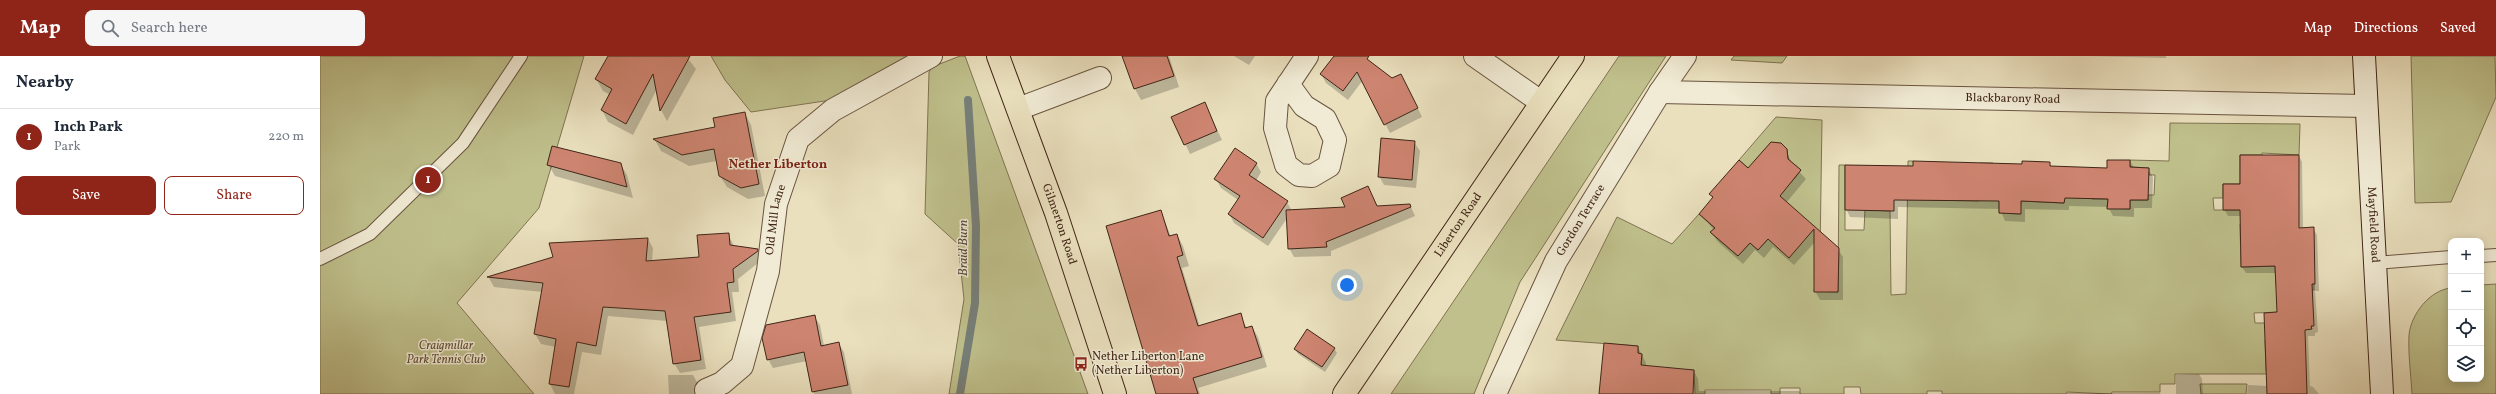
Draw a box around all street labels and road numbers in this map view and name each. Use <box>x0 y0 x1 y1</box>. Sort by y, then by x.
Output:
street label: Blackbarony Road <box>1965 90 2061 108</box>
street label: Gilmerton Road <box>1038 181 1080 267</box>
street label: Gordon Terrace <box>1553 181 1609 259</box>
street label: Old Mill Lane <box>762 182 790 256</box>
street label: Mayfield Road <box>2363 186 2383 264</box>
street label: Liberton Road <box>1431 189 1486 261</box>

